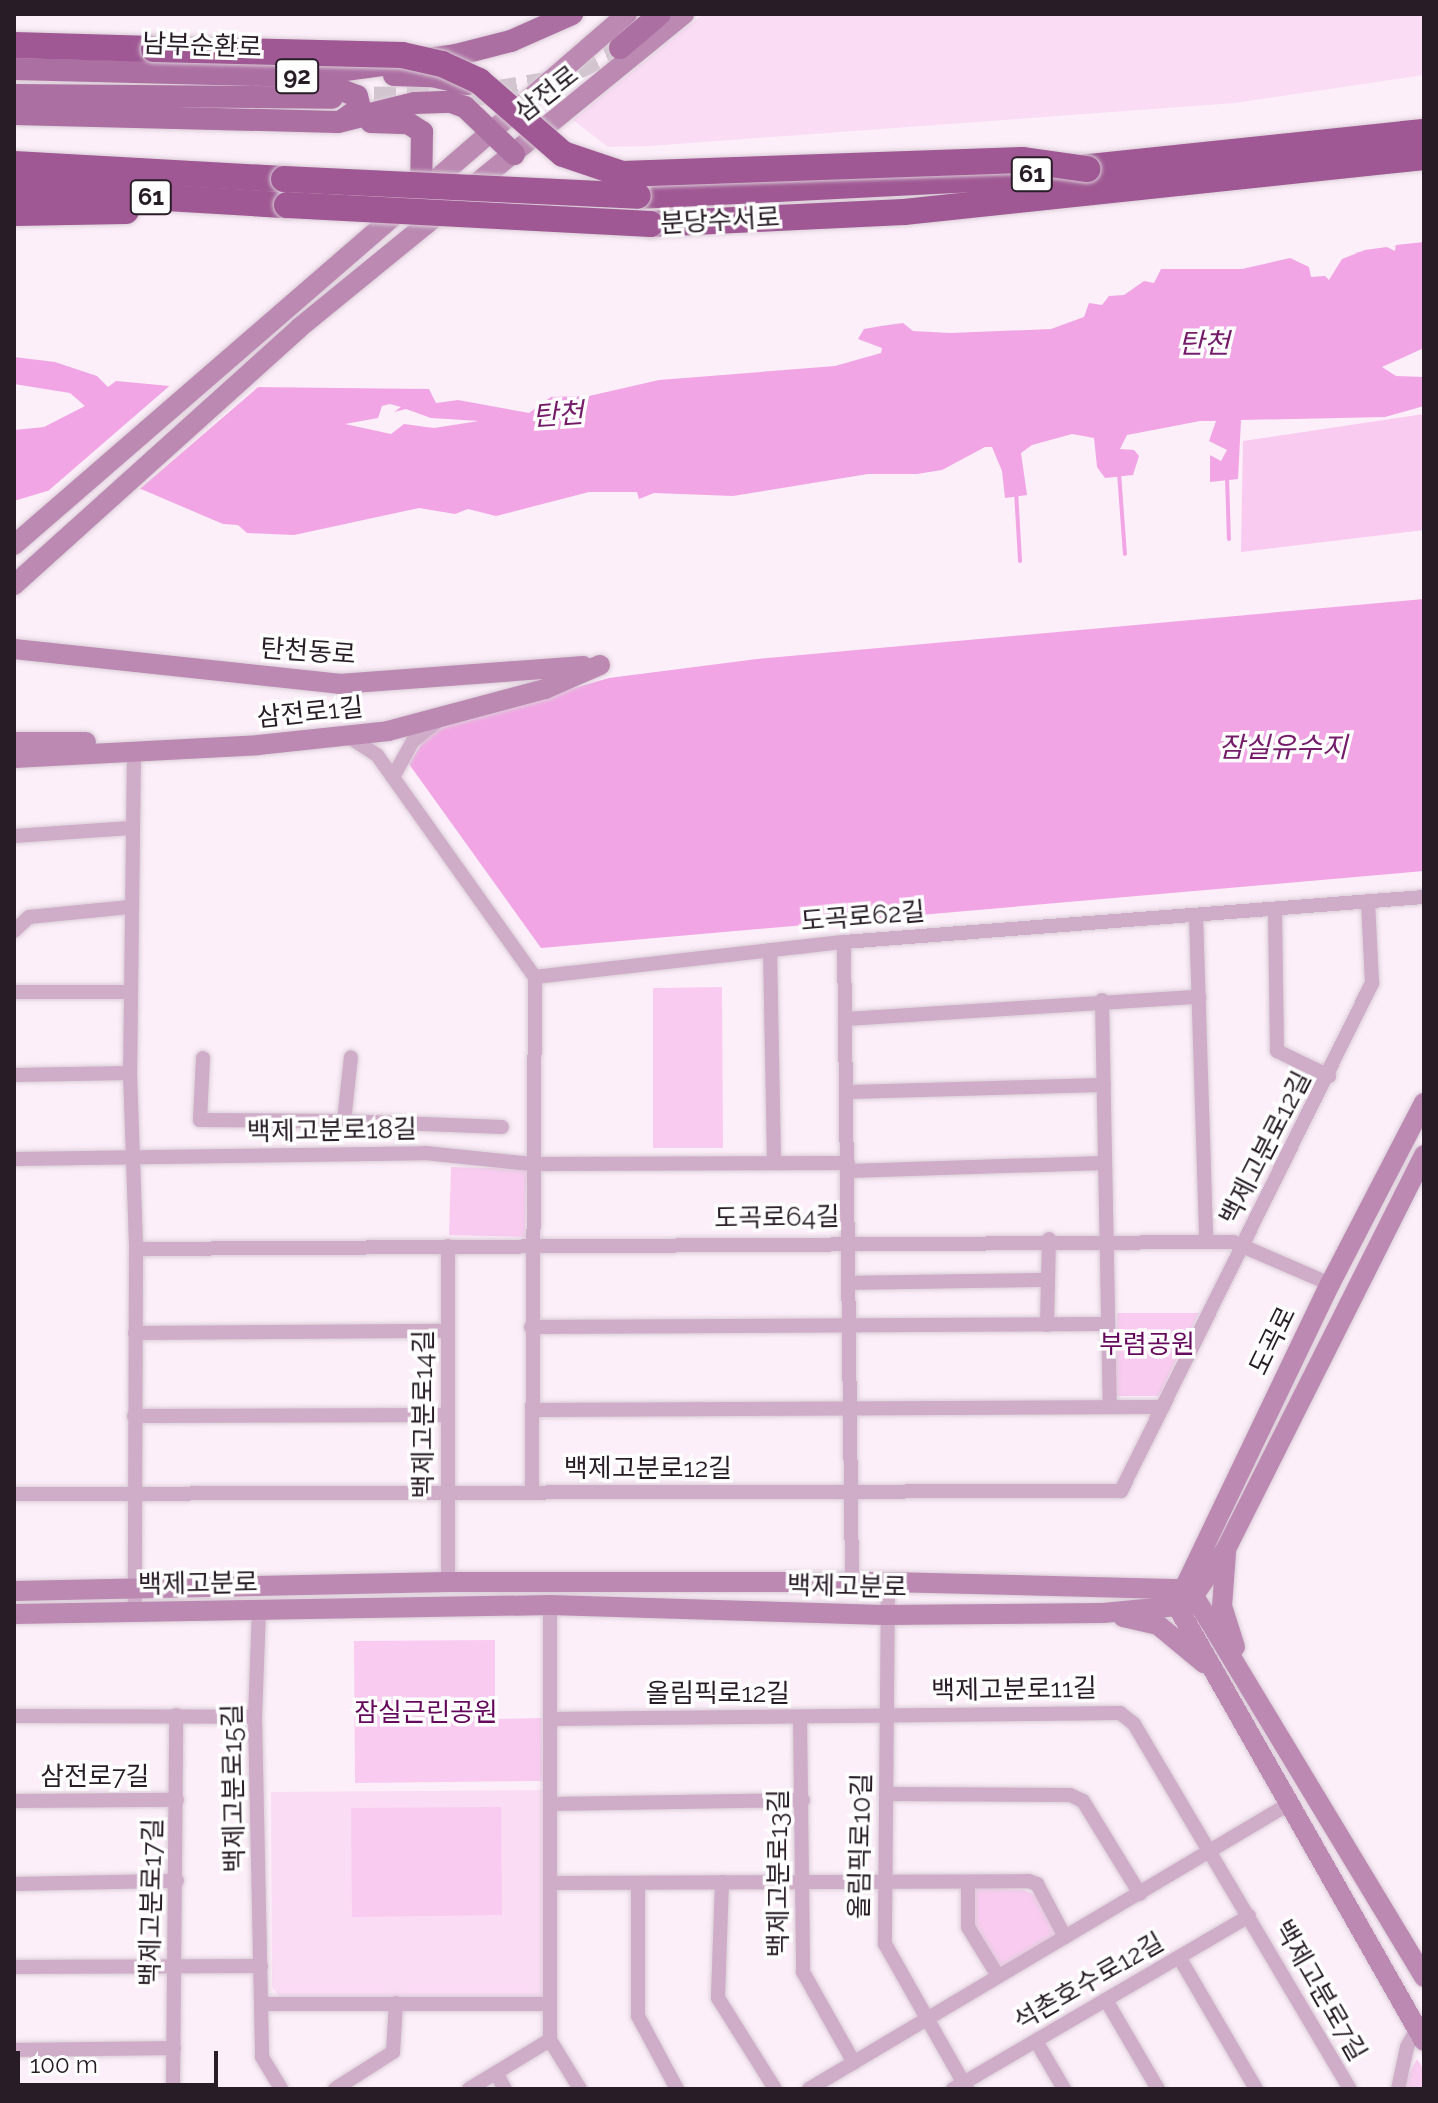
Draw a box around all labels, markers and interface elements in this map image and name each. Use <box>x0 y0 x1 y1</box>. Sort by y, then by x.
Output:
street label: 남부순환로 <box>142 28 262 64</box>
road number: 92 <box>275 56 319 96</box>
street label: 삼전로 <box>509 60 585 128</box>
road number: 61 <box>1010 154 1054 194</box>
road number: 61 <box>129 177 173 217</box>
street label: 분당수서로 <box>659 202 781 240</box>
water label: 탄천 <box>1178 327 1230 361</box>
water label: 탄천 <box>531 396 585 434</box>
street label: 탄천동로 <box>259 633 357 671</box>
street label: 삼전로1길 <box>255 692 365 734</box>
water label: 잠실유수지 <box>1219 731 1347 765</box>
street label: 도곡로62길 <box>799 896 927 938</box>
street label: 백제고분로12길 <box>1214 1066 1318 1230</box>
street label: 백제고분로18길 <box>247 1114 417 1148</box>
street label: 도곡로64길 <box>714 1201 840 1235</box>
street label: 도곡로 <box>1243 1302 1303 1380</box>
park label: 부렴공원 <box>1099 1329 1195 1361</box>
street label: 백제고분로14길 <box>408 1330 440 1498</box>
street label: 백제고분로12길 <box>564 1453 732 1485</box>
street label: 백제고분로 <box>138 1567 258 1601</box>
street label: 백제고분로 <box>787 1570 907 1604</box>
street label: 백제고분로11길 <box>931 1673 1097 1707</box>
street label: 올림픽로12길 <box>646 1678 790 1710</box>
park label: 잠실근린공원 <box>354 1697 498 1729</box>
street label: 백제고분로15길 <box>217 1703 251 1873</box>
street label: 삼전로7길 <box>40 1761 150 1793</box>
street label: 올림픽로10길 <box>844 1772 878 1920</box>
street label: 백제고분로13길 <box>763 1789 795 1957</box>
street label: 백제고분로17길 <box>135 1818 169 1986</box>
street label: 백제고분로7길 <box>1267 1915 1373 2067</box>
street label: 석촌호수로12길 <box>1008 1926 1170 2038</box>
scale bar <box>20 2035 222 2085</box>
text: 100 m <box>30 2050 98 2079</box>

